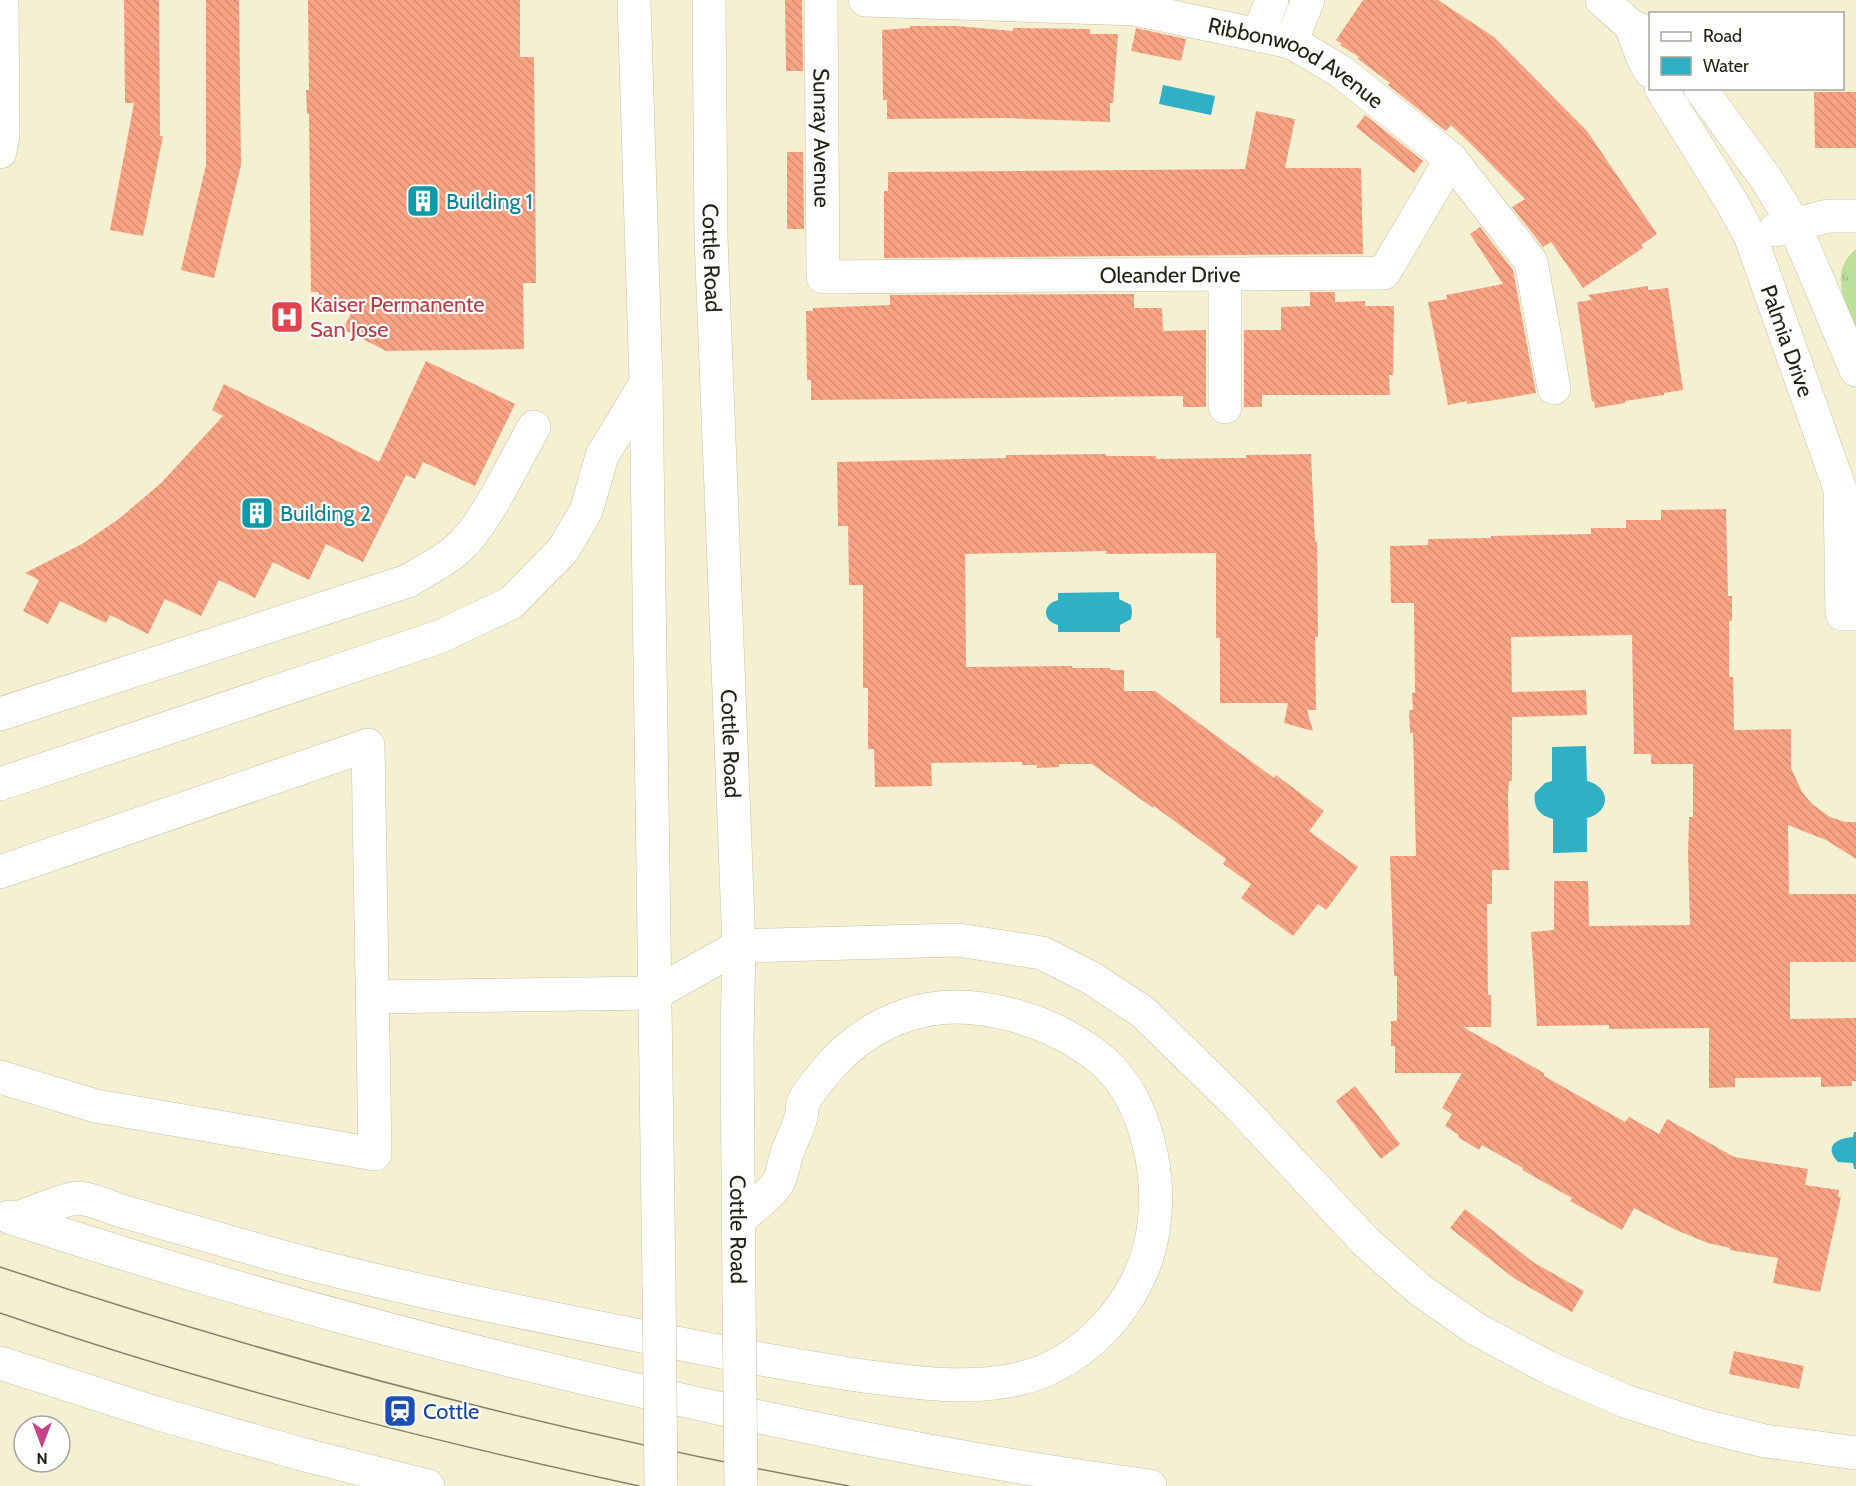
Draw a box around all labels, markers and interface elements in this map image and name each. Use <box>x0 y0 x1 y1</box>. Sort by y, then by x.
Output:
street label: Ribbonwood Avenue <box>1206 12 1389 114</box>
legend <box>1649 12 1844 90</box>
text: Road <box>1703 25 1742 47</box>
text: Water <box>1703 55 1749 77</box>
street label: Sunray Avenue <box>807 68 835 208</box>
building icon: Building 1 <box>405 183 441 219</box>
place label: Building 1 <box>446 188 533 215</box>
street label: Cottle Road <box>697 203 727 313</box>
street label: Oleander Drive <box>1099 261 1240 289</box>
street label: Palmia Drive <box>1755 281 1819 401</box>
place label: Kaiser Permanente San Jose <box>310 291 485 343</box>
hospital icon: Kaiser Permanente San Jose <box>269 299 305 335</box>
building icon: Building 2 <box>239 495 275 531</box>
place label: Building 2 <box>280 500 371 527</box>
street label: Cottle Road <box>715 689 746 799</box>
street label: Cottle Road <box>724 1175 752 1284</box>
station icon: Cottle <box>382 1393 418 1429</box>
place label: Cottle <box>423 1398 479 1425</box>
north arrow <box>12 1414 72 1474</box>
text: N <box>36 1449 48 1468</box>

